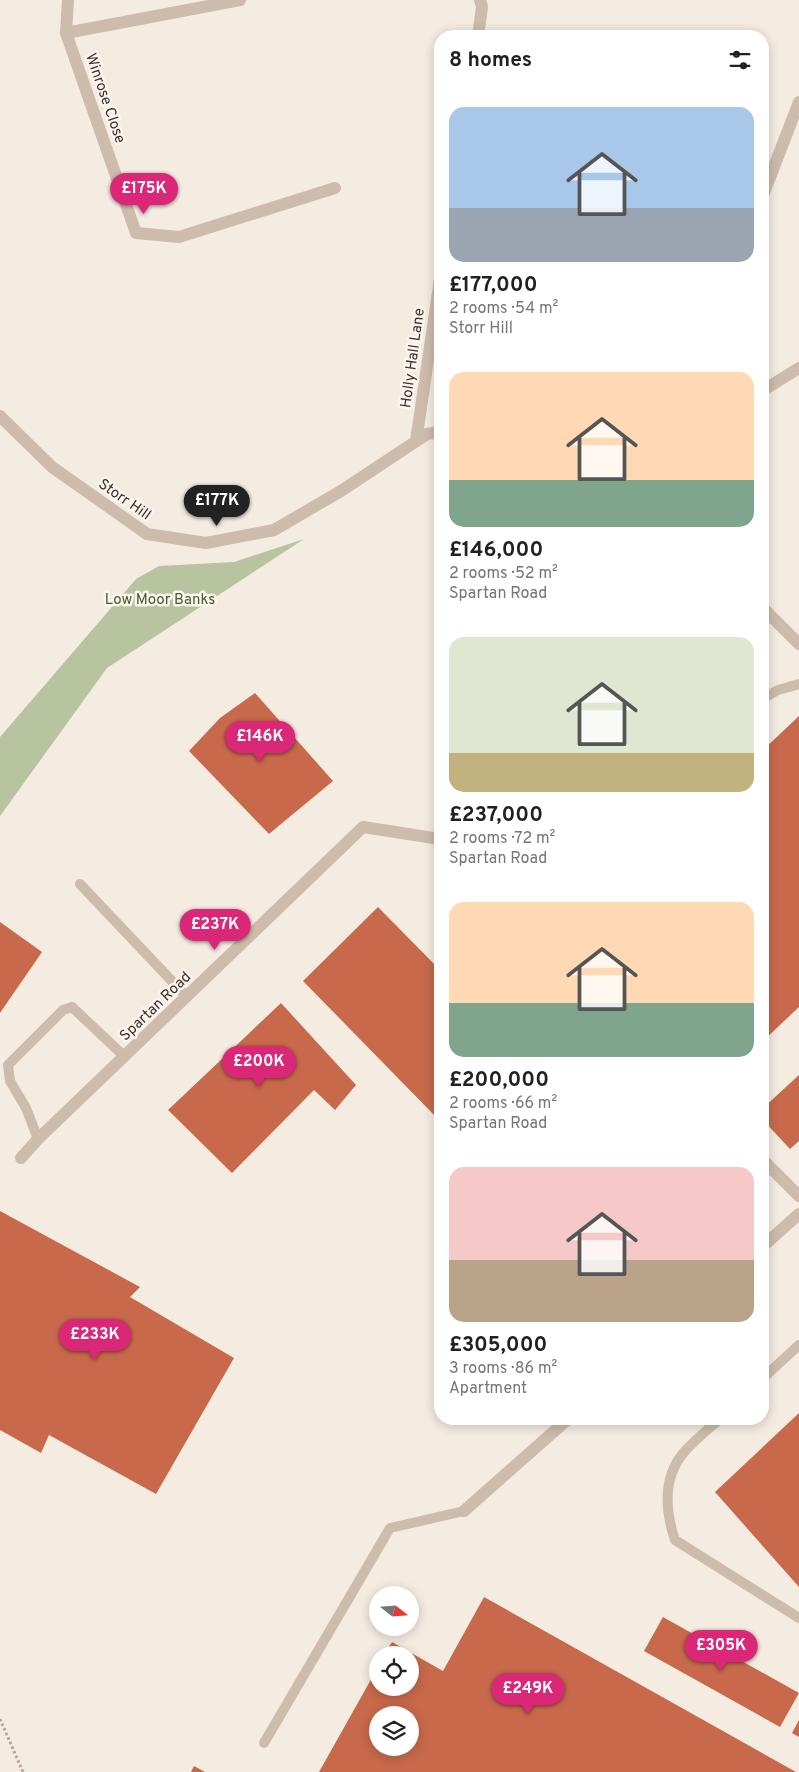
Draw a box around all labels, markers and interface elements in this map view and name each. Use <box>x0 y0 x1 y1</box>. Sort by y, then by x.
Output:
icon: filters <box>726 46 754 74</box>
text: 8 homes <box>449 47 532 74</box>
street label: Winrose Close <box>80 51 129 146</box>
icon: home <box>557 139 647 229</box>
pin: £175K <box>109 172 179 215</box>
text: £175K <box>121 179 167 199</box>
text: £177,000 <box>449 272 538 299</box>
text: 2 rooms · 54 m² <box>449 299 558 319</box>
street label: Holly Hall Lane <box>397 307 430 409</box>
text: Storr Hill <box>449 319 513 339</box>
icon: home <box>557 404 647 494</box>
street label: Storr Hill <box>94 475 154 525</box>
pin: £177K <box>182 484 252 527</box>
text: £177K <box>195 491 239 511</box>
text: £146,000 <box>449 537 543 564</box>
text: 2 rooms · 52 m² <box>449 564 558 584</box>
text: Spartan Road <box>449 584 547 604</box>
park label: Low Moor Banks <box>105 591 215 610</box>
icon: home <box>557 669 647 759</box>
pin: £146K <box>225 720 295 763</box>
text: £146K <box>236 727 284 747</box>
text: £237,000 <box>449 802 543 829</box>
text: 2 rooms · 72 m² <box>449 829 555 849</box>
text: Spartan Road <box>449 849 547 869</box>
pin: £237K <box>180 908 250 951</box>
text: £237K <box>191 915 239 935</box>
icon: home <box>557 934 647 1024</box>
street label: Spartan Road <box>116 968 196 1046</box>
pin: £200K <box>224 1046 294 1088</box>
text: £200K <box>233 1052 285 1072</box>
text: £200,000 <box>449 1067 549 1094</box>
text: 2 rooms · 66 m² <box>449 1094 557 1114</box>
text: Spartan Road <box>449 1114 547 1134</box>
icon: home <box>557 1199 647 1289</box>
pin: £233K <box>60 1318 130 1361</box>
text: £233K <box>70 1325 120 1345</box>
text: £305,000 <box>449 1332 547 1359</box>
text: 3 rooms · 86 m² <box>449 1359 557 1379</box>
text: Apartment <box>449 1379 527 1399</box>
north arrow <box>369 1586 419 1636</box>
map controls <box>369 1586 419 1756</box>
pin: £305K <box>686 1630 756 1672</box>
text: £305K <box>696 1636 746 1656</box>
button: locate <box>369 1646 419 1696</box>
pin: £249K <box>493 1672 563 1715</box>
text: £249K <box>503 1679 553 1699</box>
button: layers <box>369 1706 419 1756</box>

